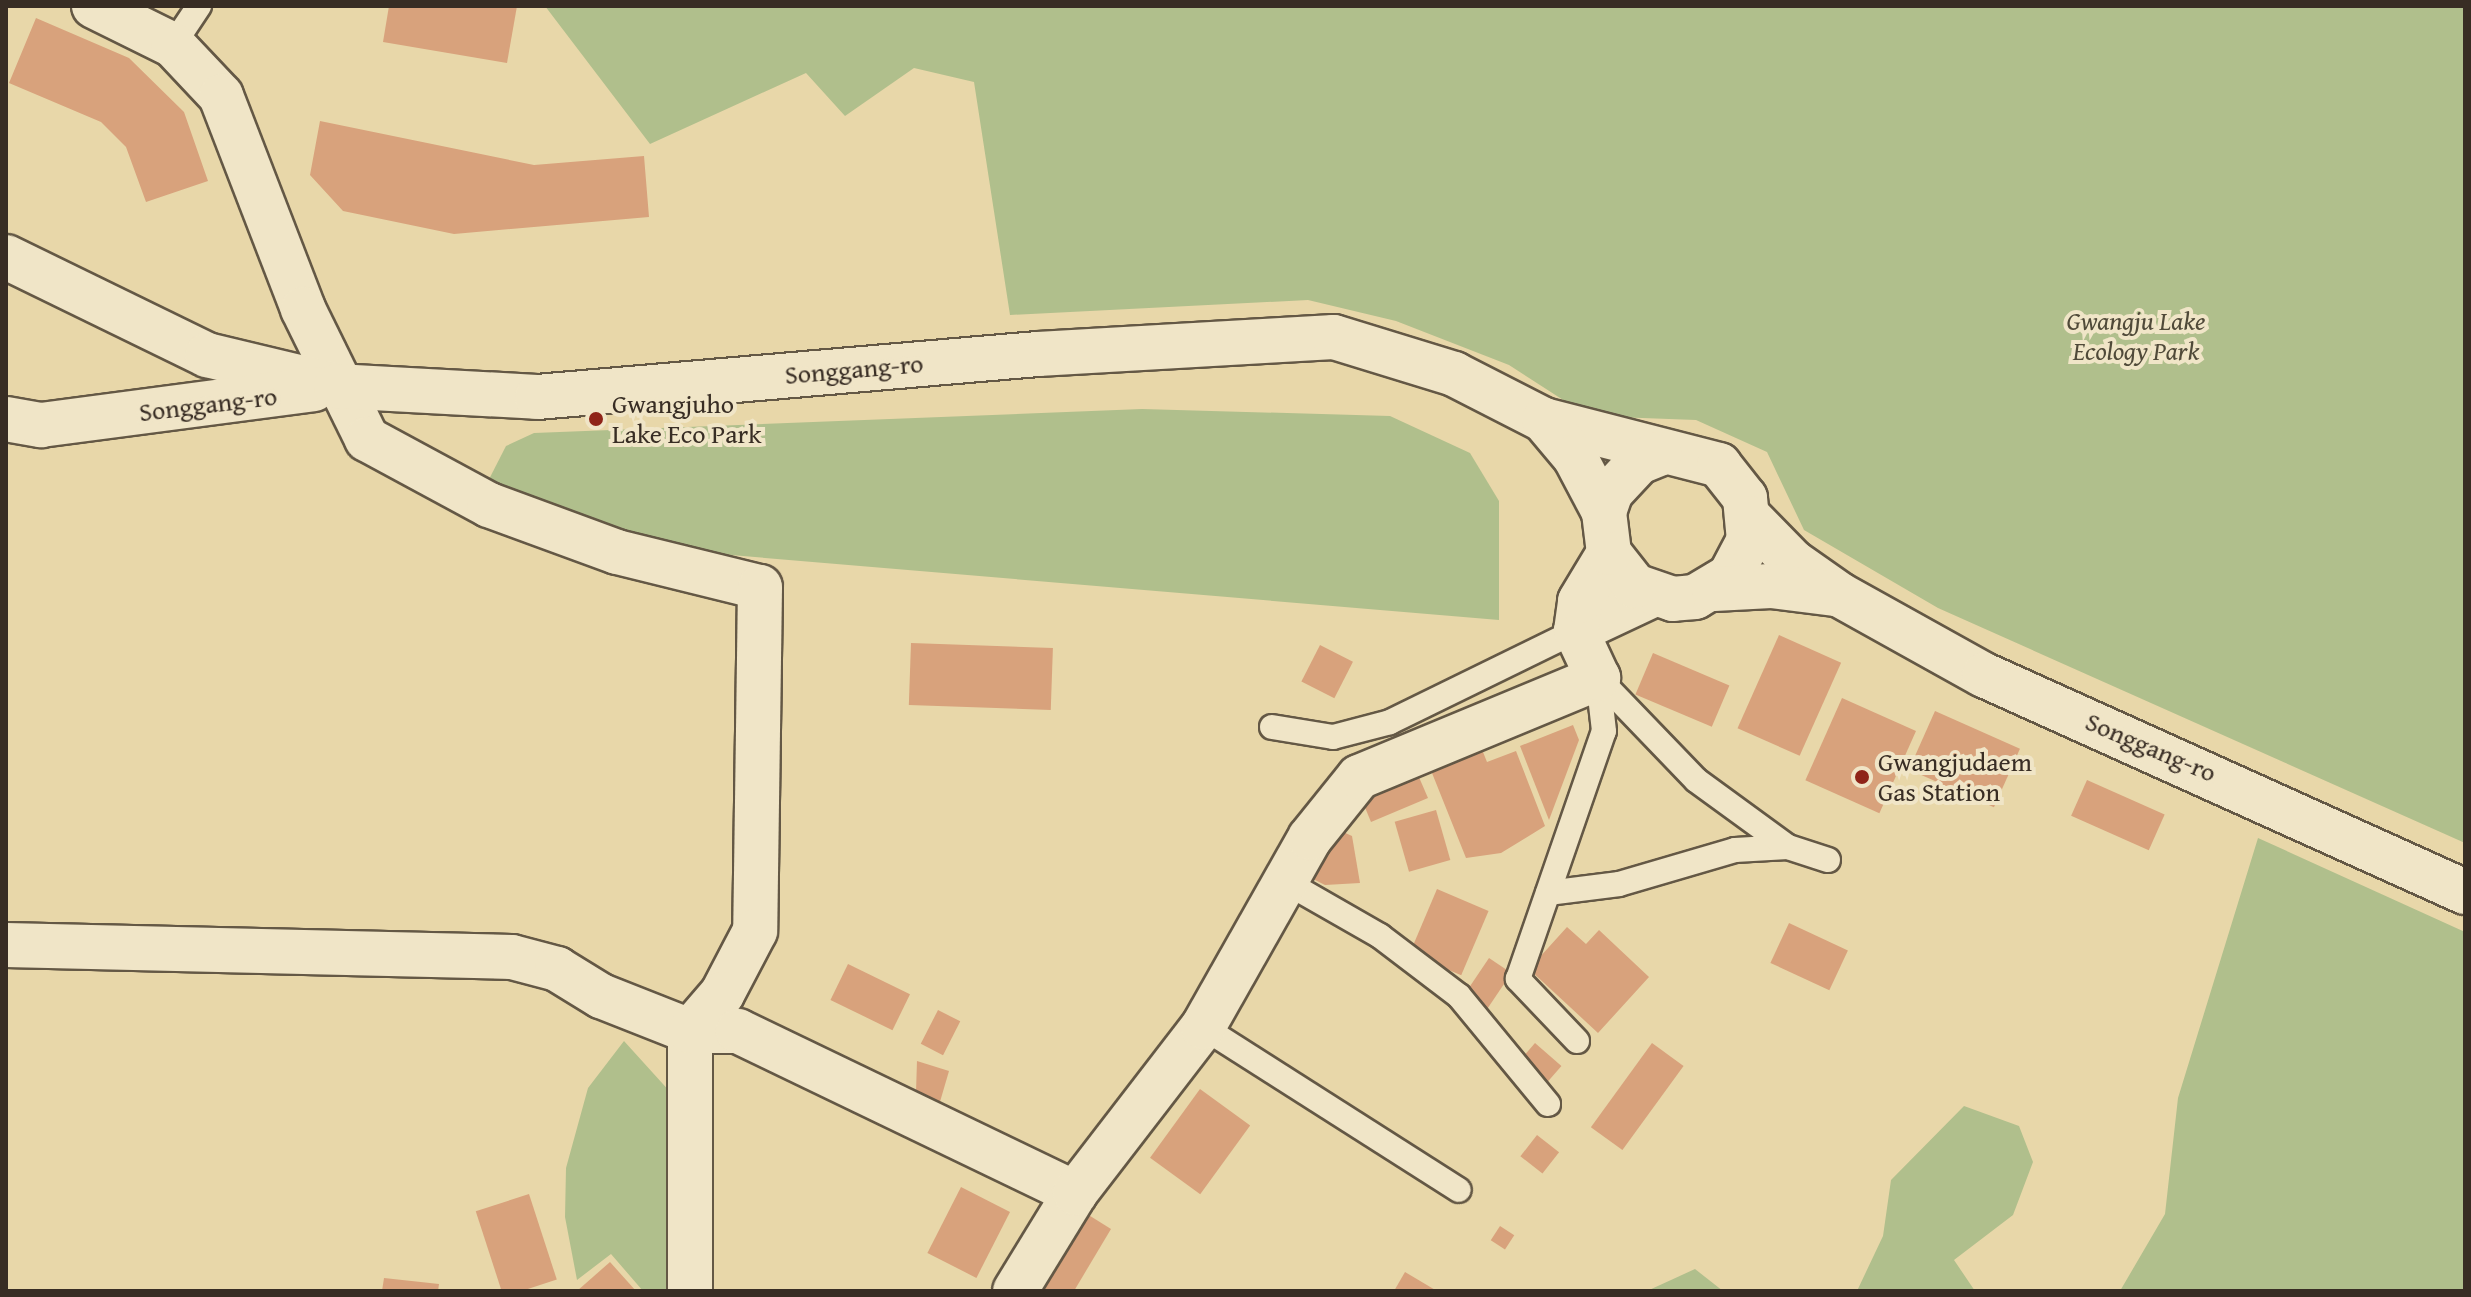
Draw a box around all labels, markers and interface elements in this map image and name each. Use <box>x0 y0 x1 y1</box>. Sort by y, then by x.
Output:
park label: Gwangju Lake Ecology Park <box>2067 305 2205 366</box>
street label: Songgang-ro <box>784 347 924 391</box>
street label: Songgang-ro <box>137 380 279 428</box>
place label: Gwangjuho Lake Eco Park <box>612 388 761 450</box>
marker: Gwangjuho Lake Eco Park <box>587 410 605 428</box>
street label: Songgang-ro <box>2081 706 2221 788</box>
place label: Gwangjudaem Gas Station <box>1878 746 2032 808</box>
marker: Gwangjudaem Gas Station <box>1853 768 1871 786</box>

